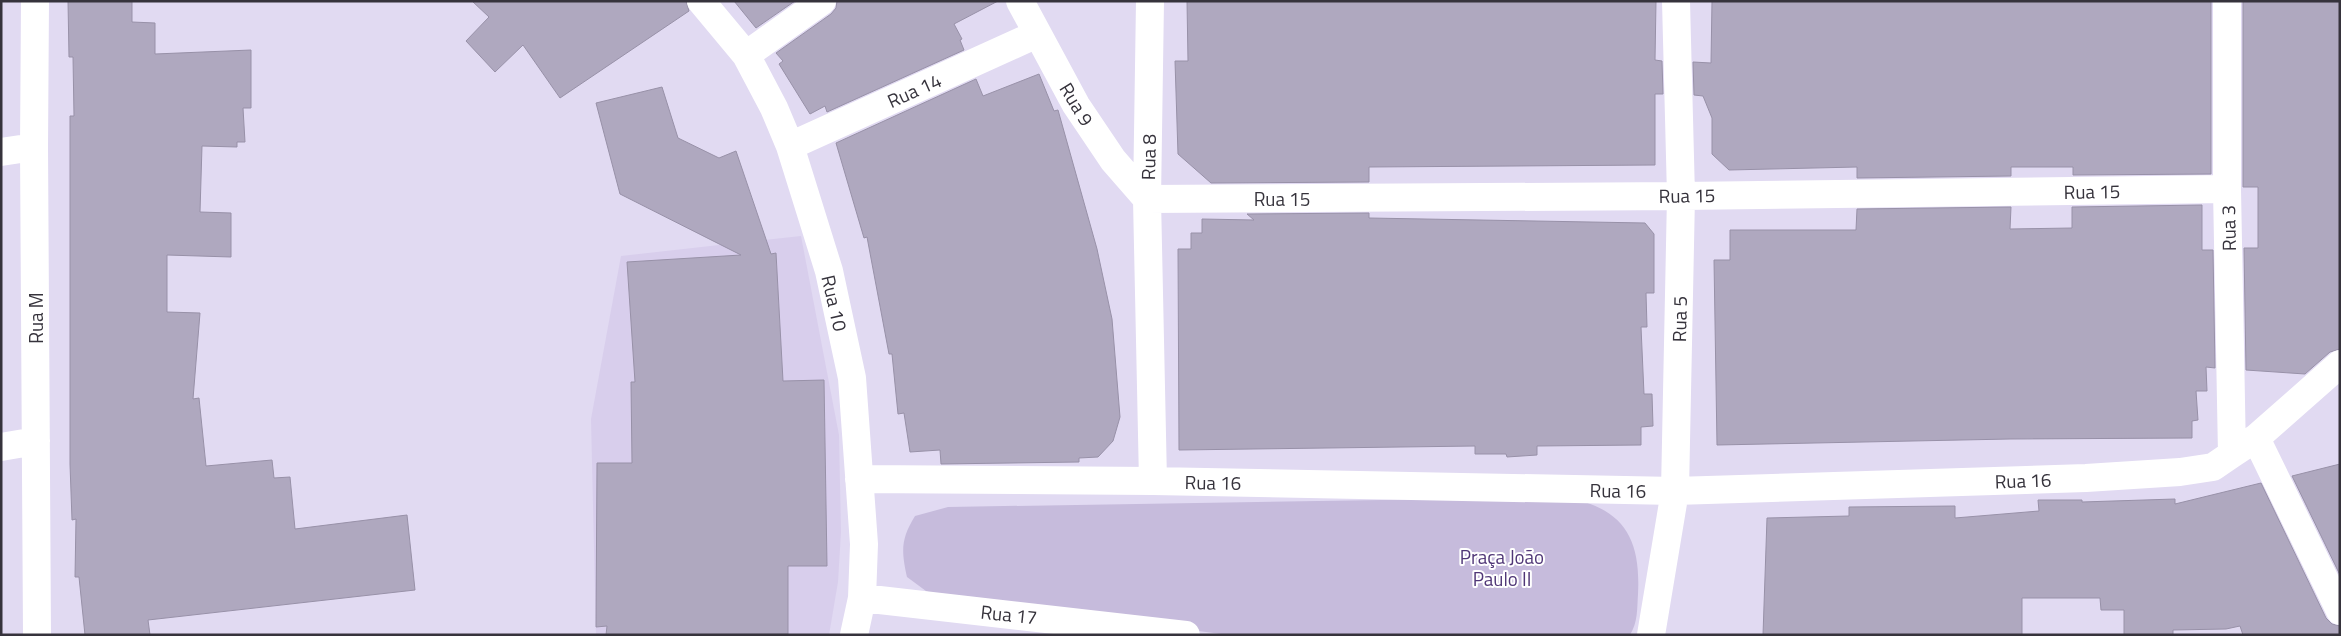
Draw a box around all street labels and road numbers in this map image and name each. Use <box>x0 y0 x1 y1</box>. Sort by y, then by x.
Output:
street label: Rua 14 <box>882 65 946 115</box>
street label: Rua 9 <box>1053 77 1101 131</box>
street label: Rua 8 <box>1133 133 1163 180</box>
street label: Rua 15 <box>2063 176 2121 206</box>
street label: Rua 15 <box>1658 180 1716 210</box>
street label: Rua 15 <box>1254 184 1310 213</box>
street label: Rua 3 <box>2213 205 2243 251</box>
street label: Rua 10 <box>814 272 856 334</box>
street label: Rua M <box>21 292 50 344</box>
street label: Rua 5 <box>1664 296 1694 342</box>
street label: Rua 16 <box>1994 465 2052 495</box>
street label: Rua 16 <box>1184 467 1242 497</box>
street label: Rua 16 <box>1589 475 1647 505</box>
street label: Rua 17 <box>979 597 1039 631</box>

